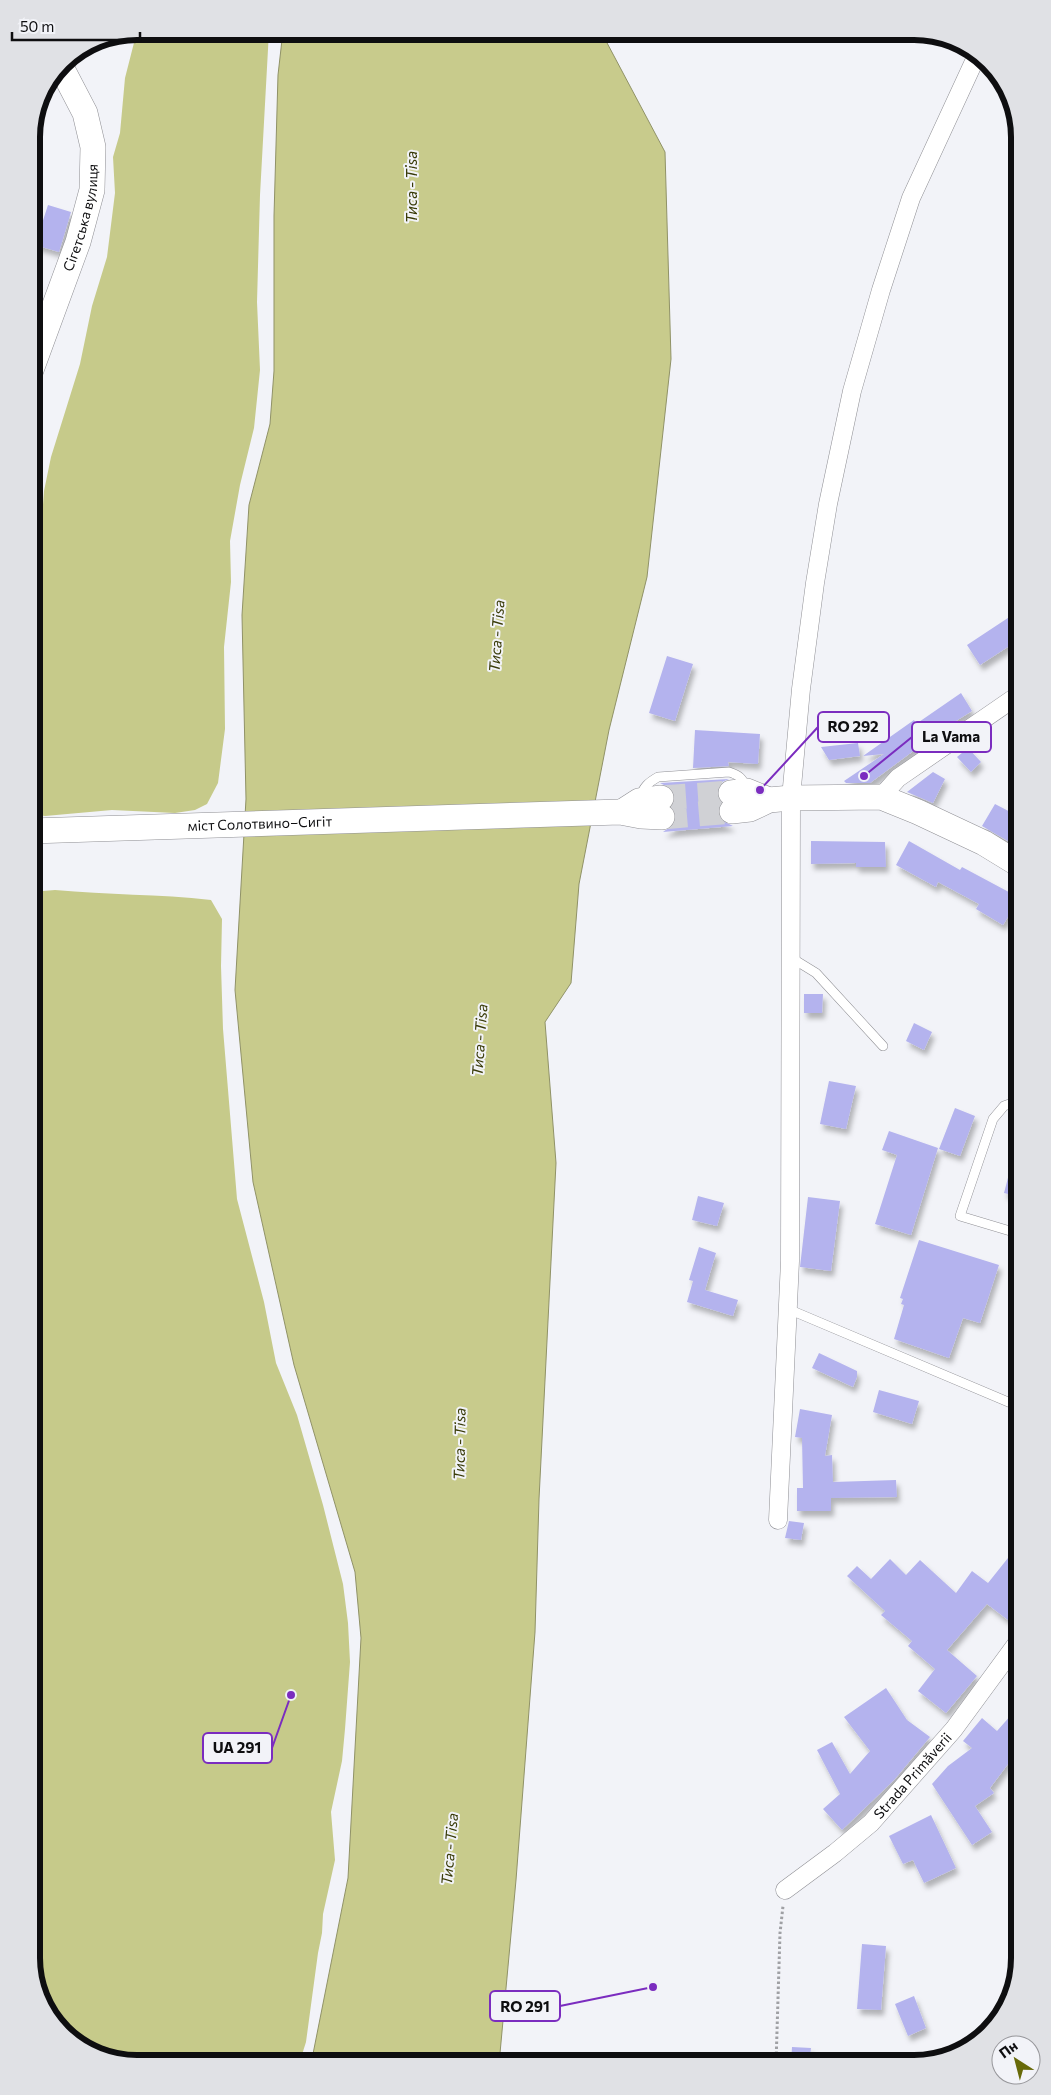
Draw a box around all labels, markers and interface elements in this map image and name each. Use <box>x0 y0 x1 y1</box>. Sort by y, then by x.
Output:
scale bar <box>12 10 140 42</box>
text: 50 m <box>20 17 54 35</box>
water label: Тиса - Tisa <box>402 151 420 223</box>
street label: Сігетська вулиця <box>59 164 101 274</box>
water label: Тиса - Tisa <box>484 599 508 673</box>
callout: RO 292 <box>818 712 889 742</box>
text: RO 292 <box>827 717 879 735</box>
callout: La Vama <box>912 722 991 752</box>
text: La Vama <box>922 727 980 745</box>
street label: міст Солотвино–Сигіт <box>187 812 333 834</box>
water label: Тиса - Tisa <box>467 1003 491 1077</box>
water label: Тиса - Tisa <box>449 1407 469 1480</box>
street label: Strada Primăverii <box>870 1729 955 1822</box>
callout: UA 291 <box>203 1733 272 1763</box>
text: UA 291 <box>213 1738 261 1756</box>
water label: Тиса - Tisa <box>437 1812 461 1886</box>
callout: RO 291 <box>490 1991 560 2021</box>
text: RO 291 <box>500 1997 550 2015</box>
north arrow <box>991 2035 1041 2085</box>
text: Пн <box>996 2037 1021 2061</box>

